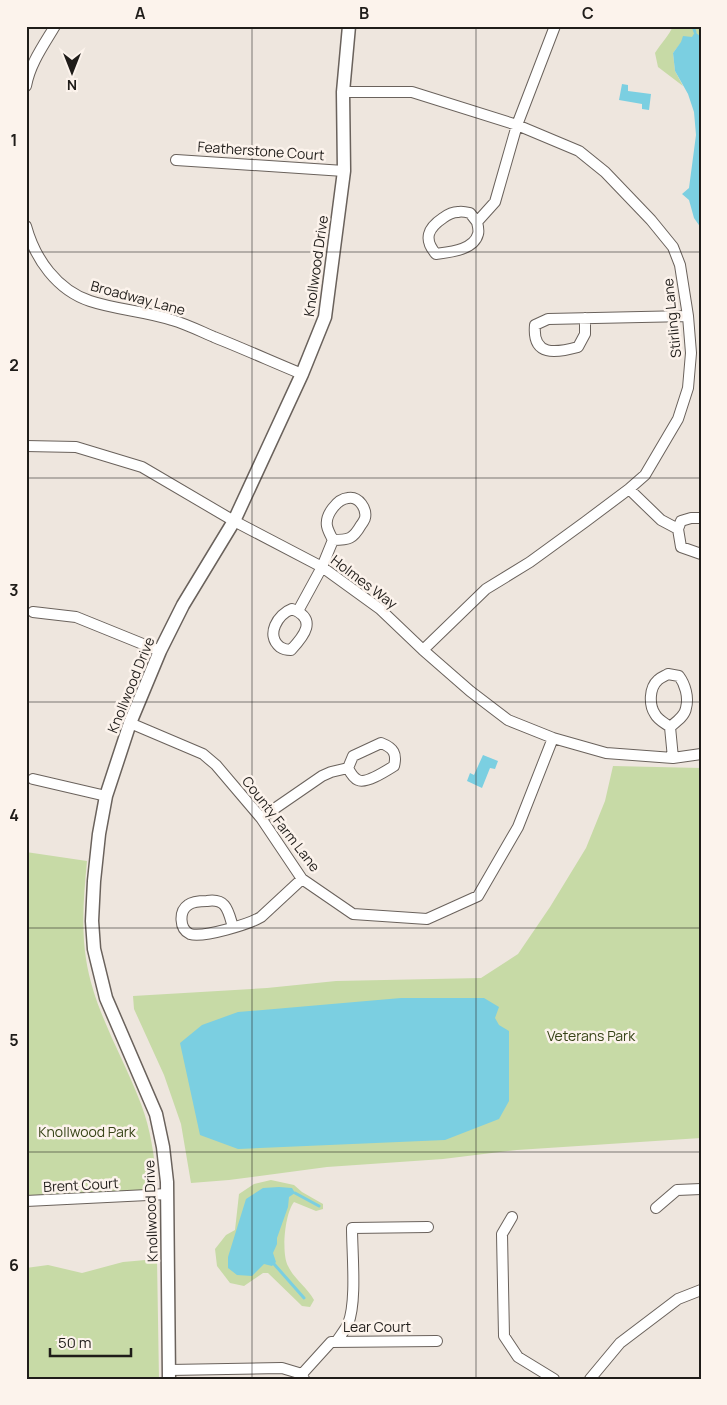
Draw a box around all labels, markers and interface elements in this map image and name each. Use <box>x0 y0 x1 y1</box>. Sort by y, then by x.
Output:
text: A <box>135 2 146 24</box>
text: B <box>359 2 369 24</box>
text: C <box>582 2 594 24</box>
north arrow <box>48 48 98 98</box>
text: N <box>67 76 77 95</box>
text: 1 <box>10 129 18 151</box>
street label: Featherstone Court <box>197 137 325 164</box>
street label: Knollwood Drive <box>299 214 332 318</box>
street label: Broadway Lane <box>89 276 187 319</box>
street label: Stirling Lane <box>658 277 685 359</box>
text: 2 <box>9 354 19 376</box>
street label: Holmes Way <box>327 550 402 613</box>
text: 3 <box>9 579 19 601</box>
street label: Knollwood Drive <box>103 634 158 736</box>
street label: County Farm Lane <box>238 772 325 875</box>
text: 4 <box>9 804 19 826</box>
park label: Veterans Park <box>547 1026 636 1045</box>
text: 5 <box>9 1029 19 1051</box>
park label: Knollwood Park <box>38 1122 137 1141</box>
street label: Knollwood Drive <box>139 1160 162 1262</box>
street label: Brent Court <box>43 1173 120 1196</box>
text: 6 <box>9 1254 19 1276</box>
street label: Lear Court <box>343 1317 411 1336</box>
scale bar <box>50 1325 131 1357</box>
text: 50 m <box>58 1332 92 1353</box>

